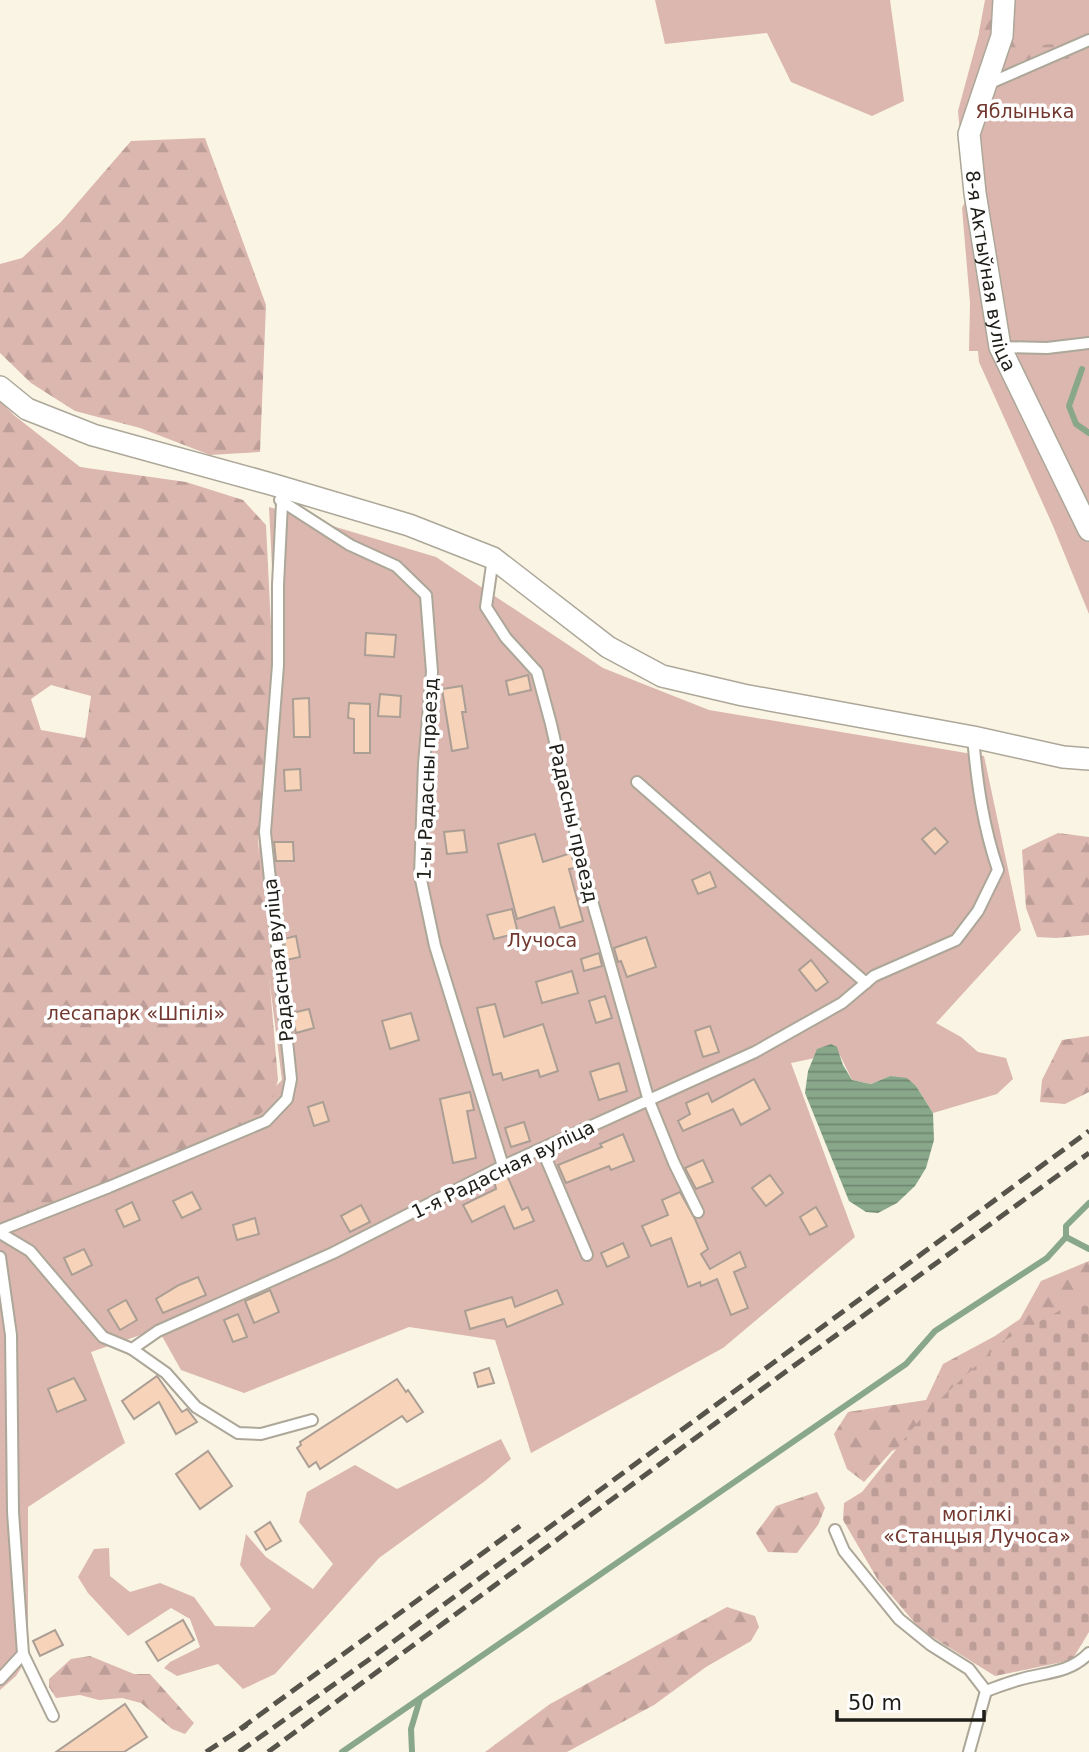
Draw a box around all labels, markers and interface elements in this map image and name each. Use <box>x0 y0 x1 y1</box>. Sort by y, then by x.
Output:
park label: Яблынька <box>976 100 1074 122</box>
street label: 8-я Актыўная вуліца <box>962 169 1021 375</box>
street label: 1-ы Радасны праезд <box>412 677 442 881</box>
street label: Радасны праезд <box>545 741 603 905</box>
street label: Радасная вуліца <box>258 877 298 1043</box>
park label: Лучоса <box>507 929 577 951</box>
park label: лесапарк «Шпілі» <box>47 1002 225 1024</box>
street label: 1-я Радасная вуліца <box>408 1115 598 1223</box>
park label: могілкі «Станцыя Лучоса» <box>883 1503 1071 1547</box>
scale bar <box>837 1678 984 1722</box>
text: 50 m <box>848 1691 902 1715</box>

